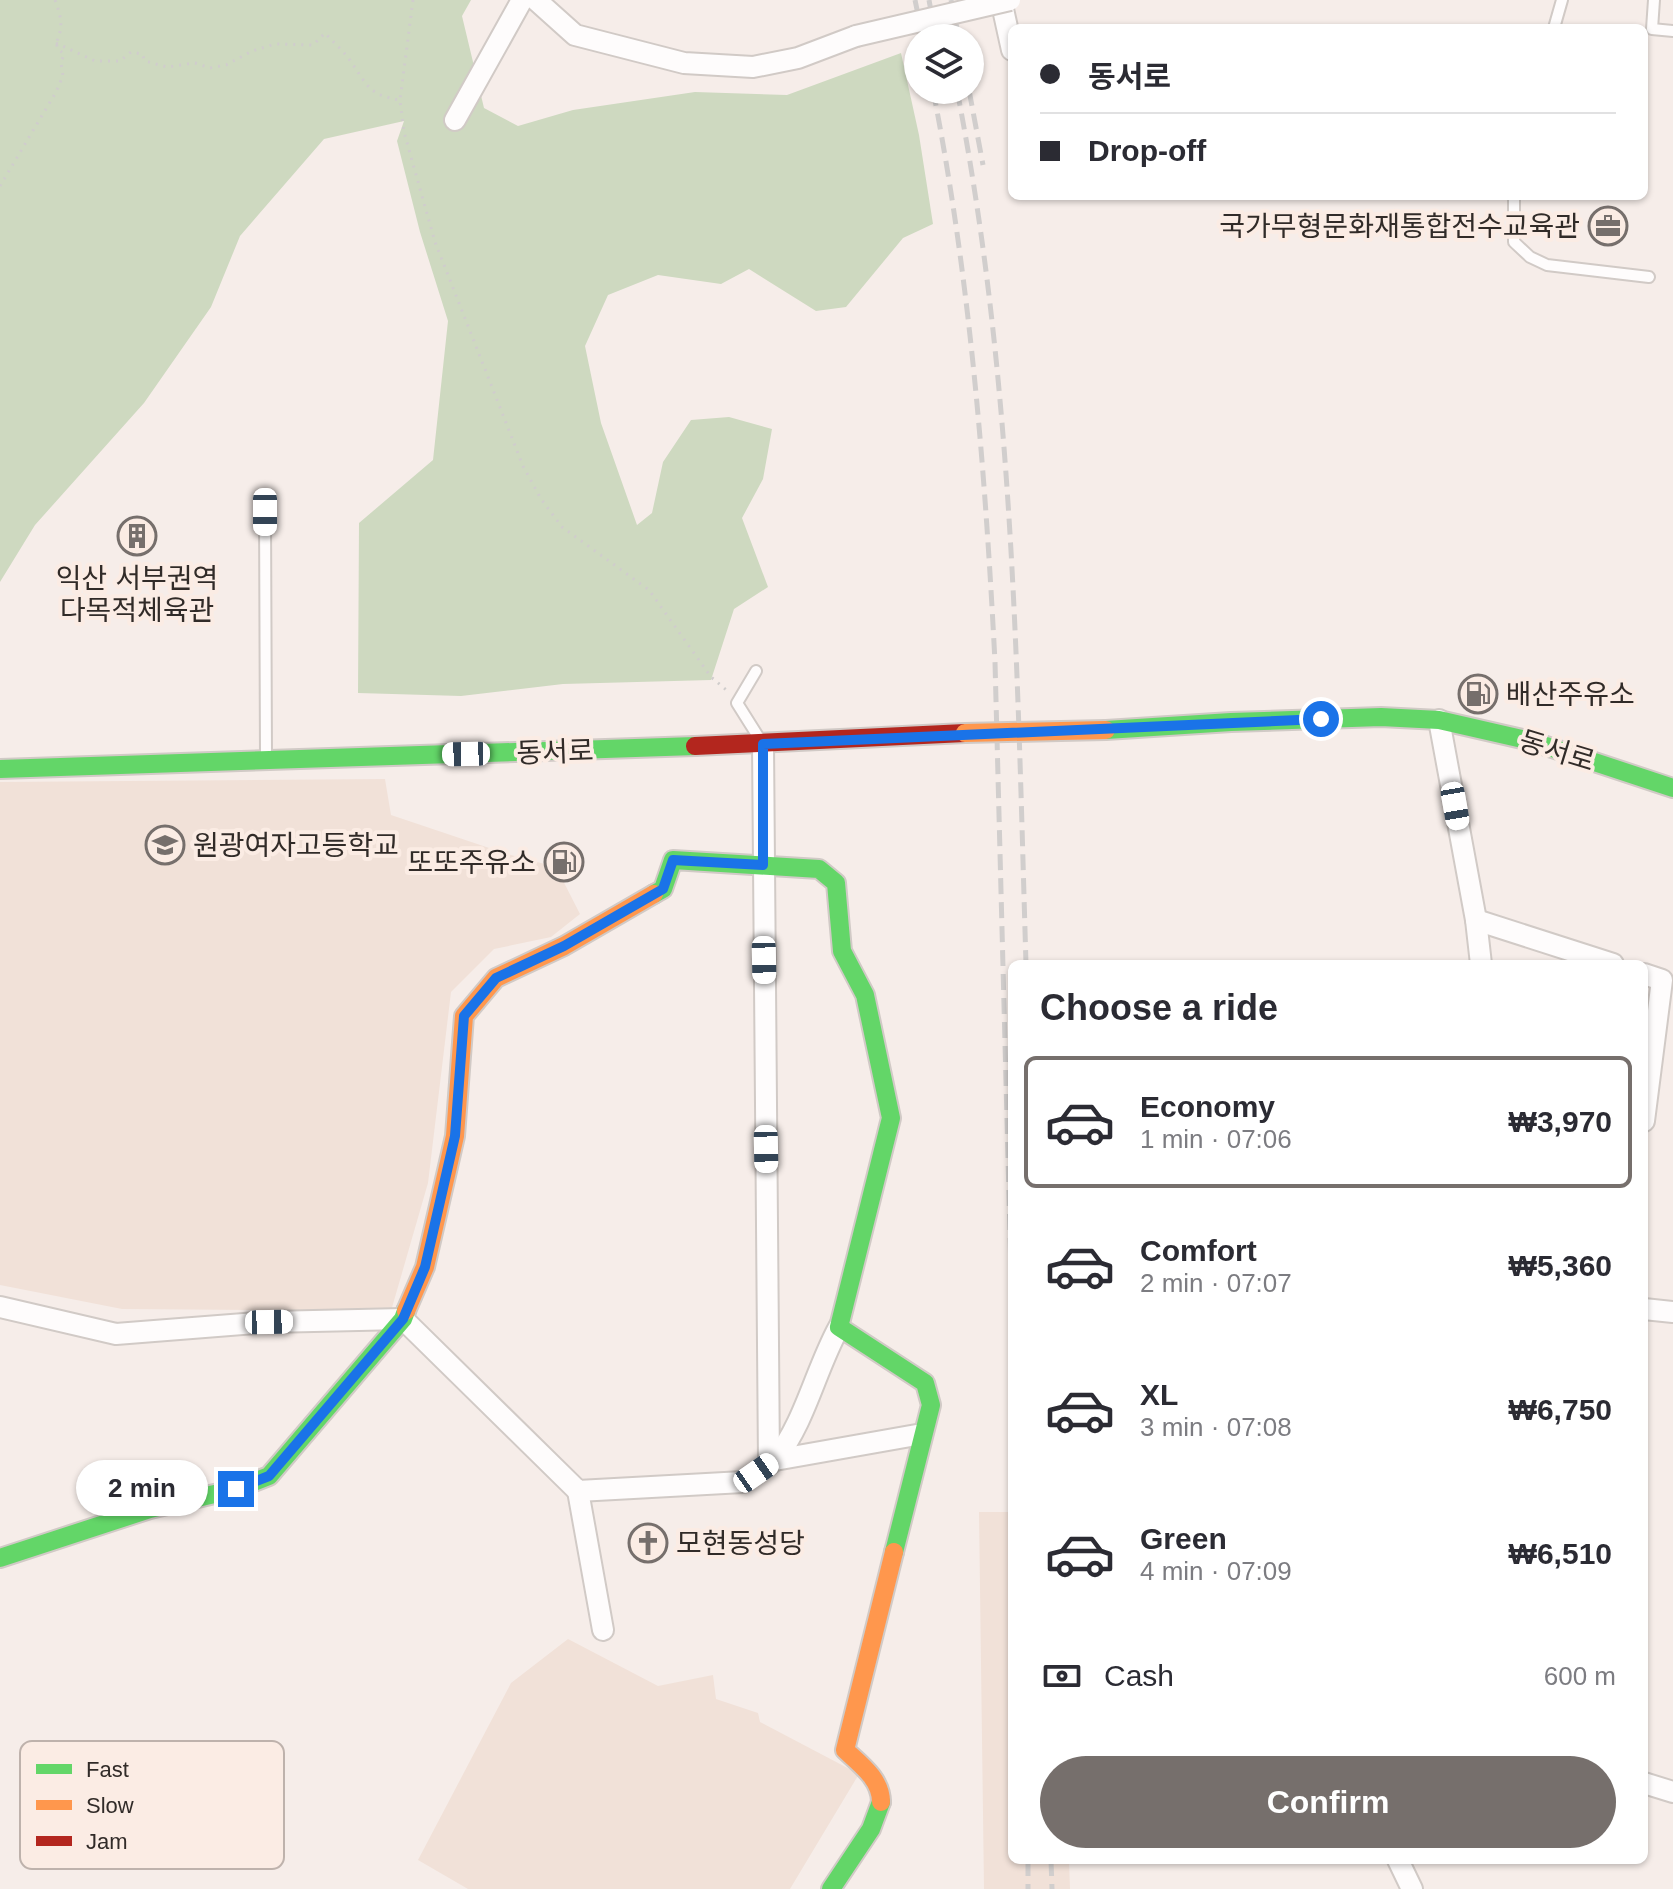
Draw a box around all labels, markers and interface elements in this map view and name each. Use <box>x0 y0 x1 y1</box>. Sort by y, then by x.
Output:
map controls <box>904 24 984 104</box>
button: layers <box>904 24 984 104</box>
text: 동서로 <box>1088 60 1171 93</box>
text: Drop-off <box>1088 134 1206 167</box>
office icon: 국가무형문화재통합전수교육관 <box>1587 205 1629 247</box>
place label: 국가무형문화재통합전수교육관 <box>1219 211 1580 242</box>
car <box>253 488 277 536</box>
building icon: 익산 서부권역 다목적체육관 <box>116 515 158 557</box>
place label: 익산 서부권역 다목적체육관 <box>56 563 218 626</box>
fuel station icon: 배산주유소 <box>1457 673 1499 715</box>
place label: 배산주유소 <box>1506 679 1635 710</box>
route start <box>1303 701 1339 737</box>
street label: 동서로 <box>1516 725 1598 777</box>
street label: 동서로 <box>516 735 594 769</box>
car <box>442 742 490 766</box>
car <box>1439 780 1471 832</box>
school or university icon: 원광여자고등학교 <box>144 824 186 866</box>
place label: 원광여자고등학교 <box>193 830 399 861</box>
fuel station icon: 또또주유소 <box>543 841 585 883</box>
place label: 또또주유소 <box>407 847 536 878</box>
car <box>752 936 776 984</box>
text: Choose a ride <box>1040 987 1278 1028</box>
icon: car <box>1044 1086 1116 1158</box>
text: Economy <box>1140 1090 1275 1123</box>
text: ₩3,970 <box>1509 1105 1612 1138</box>
text: 1 min · 07:06 <box>1140 1124 1292 1154</box>
car <box>754 1125 778 1173</box>
icon: car <box>1044 1230 1116 1302</box>
text: Comfort <box>1140 1234 1257 1267</box>
text: ₩5,360 <box>1509 1249 1612 1282</box>
text: 2 min · 07:07 <box>1140 1268 1292 1298</box>
car <box>245 1310 293 1334</box>
icon: car <box>1044 1374 1116 1446</box>
text: XL <box>1140 1378 1178 1411</box>
text: ₩6,750 <box>1509 1393 1612 1426</box>
text: 3 min · 07:08 <box>1140 1412 1292 1442</box>
car <box>729 1449 783 1497</box>
callout: 2 min <box>76 1461 208 1517</box>
route end <box>218 1471 254 1507</box>
text: 2 min <box>108 1473 176 1503</box>
icon: car <box>1044 1518 1116 1590</box>
church icon: 모현동성당 <box>627 1522 669 1564</box>
text: Green <box>1140 1522 1227 1555</box>
place label: 모현동성당 <box>676 1528 805 1559</box>
text: ₩6,510 <box>1509 1537 1612 1570</box>
text: 4 min · 07:09 <box>1140 1556 1292 1586</box>
icon: cash <box>1040 1654 1084 1698</box>
text: Cash <box>1104 1659 1174 1692</box>
text: 600 m <box>1544 1661 1616 1691</box>
legend <box>20 1741 284 1869</box>
button: Confirm <box>1040 1756 1616 1848</box>
text: Fast <box>86 1757 129 1782</box>
text: Slow <box>86 1793 134 1818</box>
text: Jam <box>86 1829 128 1854</box>

